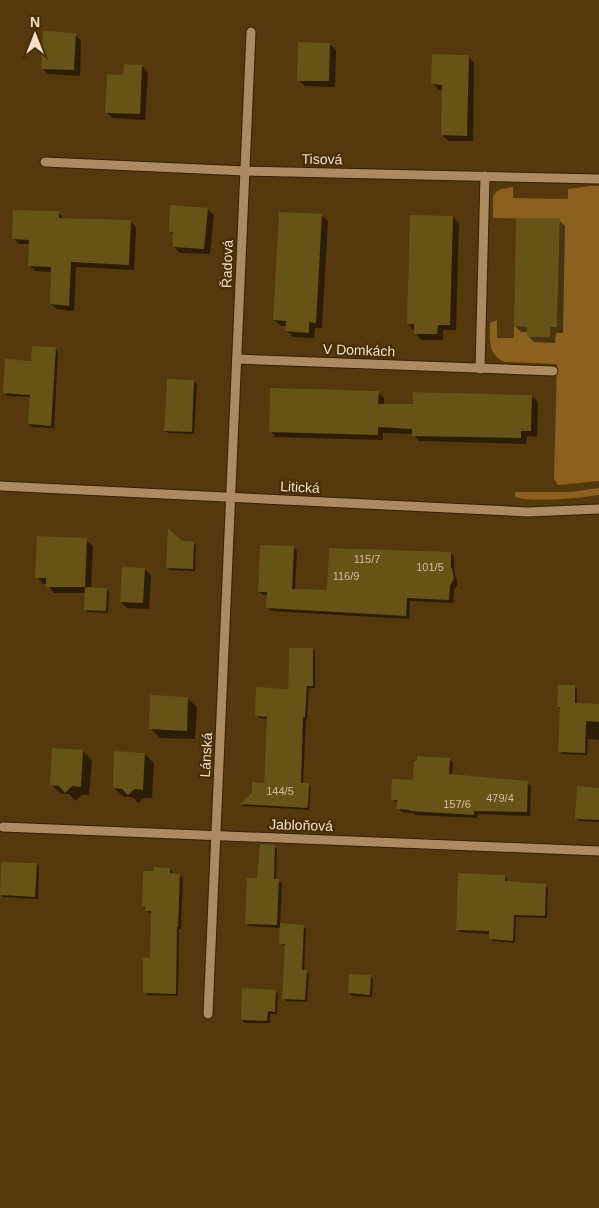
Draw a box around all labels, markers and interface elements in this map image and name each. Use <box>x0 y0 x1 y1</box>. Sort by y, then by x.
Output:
north arrow <box>10 10 60 60</box>
text: N <box>30 14 40 30</box>
street label: Tisová <box>302 151 343 167</box>
street label: Řadová <box>218 239 236 288</box>
street label: V Domkách <box>323 341 395 359</box>
street label: Litická <box>280 478 320 496</box>
house number: 115/7 <box>354 553 380 565</box>
house number: 101/5 <box>416 561 444 573</box>
house number: 116/9 <box>333 570 359 582</box>
street label: Lánská <box>197 732 215 778</box>
house number: 144/5 <box>266 785 294 797</box>
house number: 479/4 <box>486 792 514 804</box>
house number: 157/6 <box>443 798 471 810</box>
street label: Jabloňová <box>269 816 333 834</box>

